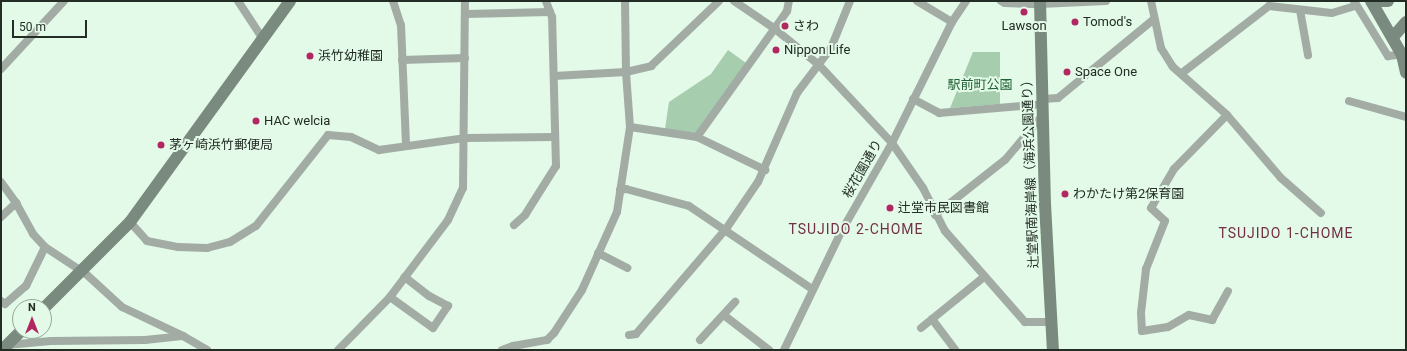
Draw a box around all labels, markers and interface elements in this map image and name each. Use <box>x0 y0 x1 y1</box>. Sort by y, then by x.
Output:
marker: Lawson <box>1019 7 1029 17</box>
scale bar <box>14 12 89 38</box>
place label: Tomod's <box>1083 14 1132 30</box>
marker: Tomod's <box>1070 17 1080 27</box>
place label: さわ <box>793 18 819 34</box>
place label: Lawson <box>1001 18 1047 34</box>
text: 50 m <box>19 20 46 34</box>
marker: さわ <box>780 21 790 31</box>
place label: Nippon Life <box>784 42 850 58</box>
marker: Nippon Life <box>771 45 781 55</box>
place label: 浜竹幼稚園 <box>318 48 383 64</box>
marker: 浜竹幼稚園 <box>305 51 315 61</box>
place label: Space One <box>1075 64 1137 80</box>
marker: Space One <box>1062 67 1072 77</box>
street label: 辻堂駅南海岸線（海浜公園通り） <box>1020 73 1042 269</box>
park label: 駅前町公園 <box>948 77 1012 93</box>
place label: HAC welcia <box>264 113 330 129</box>
marker: HAC welcia <box>251 116 261 126</box>
place label: 茅ヶ崎浜竹郵便局 <box>169 137 273 153</box>
street label: 桜花園通り <box>840 137 886 201</box>
marker: 茅ヶ崎浜竹郵便局 <box>156 140 166 150</box>
place label: わかたけ第2保育園 <box>1073 186 1184 202</box>
marker: わかたけ第2保育園 <box>1060 189 1070 199</box>
place label: 辻堂市民図書館 <box>898 200 989 216</box>
marker: 辻堂市民図書館 <box>885 203 895 213</box>
district label: TSUJIDO 2-CHOME <box>788 221 924 237</box>
district label: TSUJIDO 1-CHOME <box>1218 225 1354 241</box>
north arrow <box>12 299 52 339</box>
text: N <box>28 301 36 314</box>

